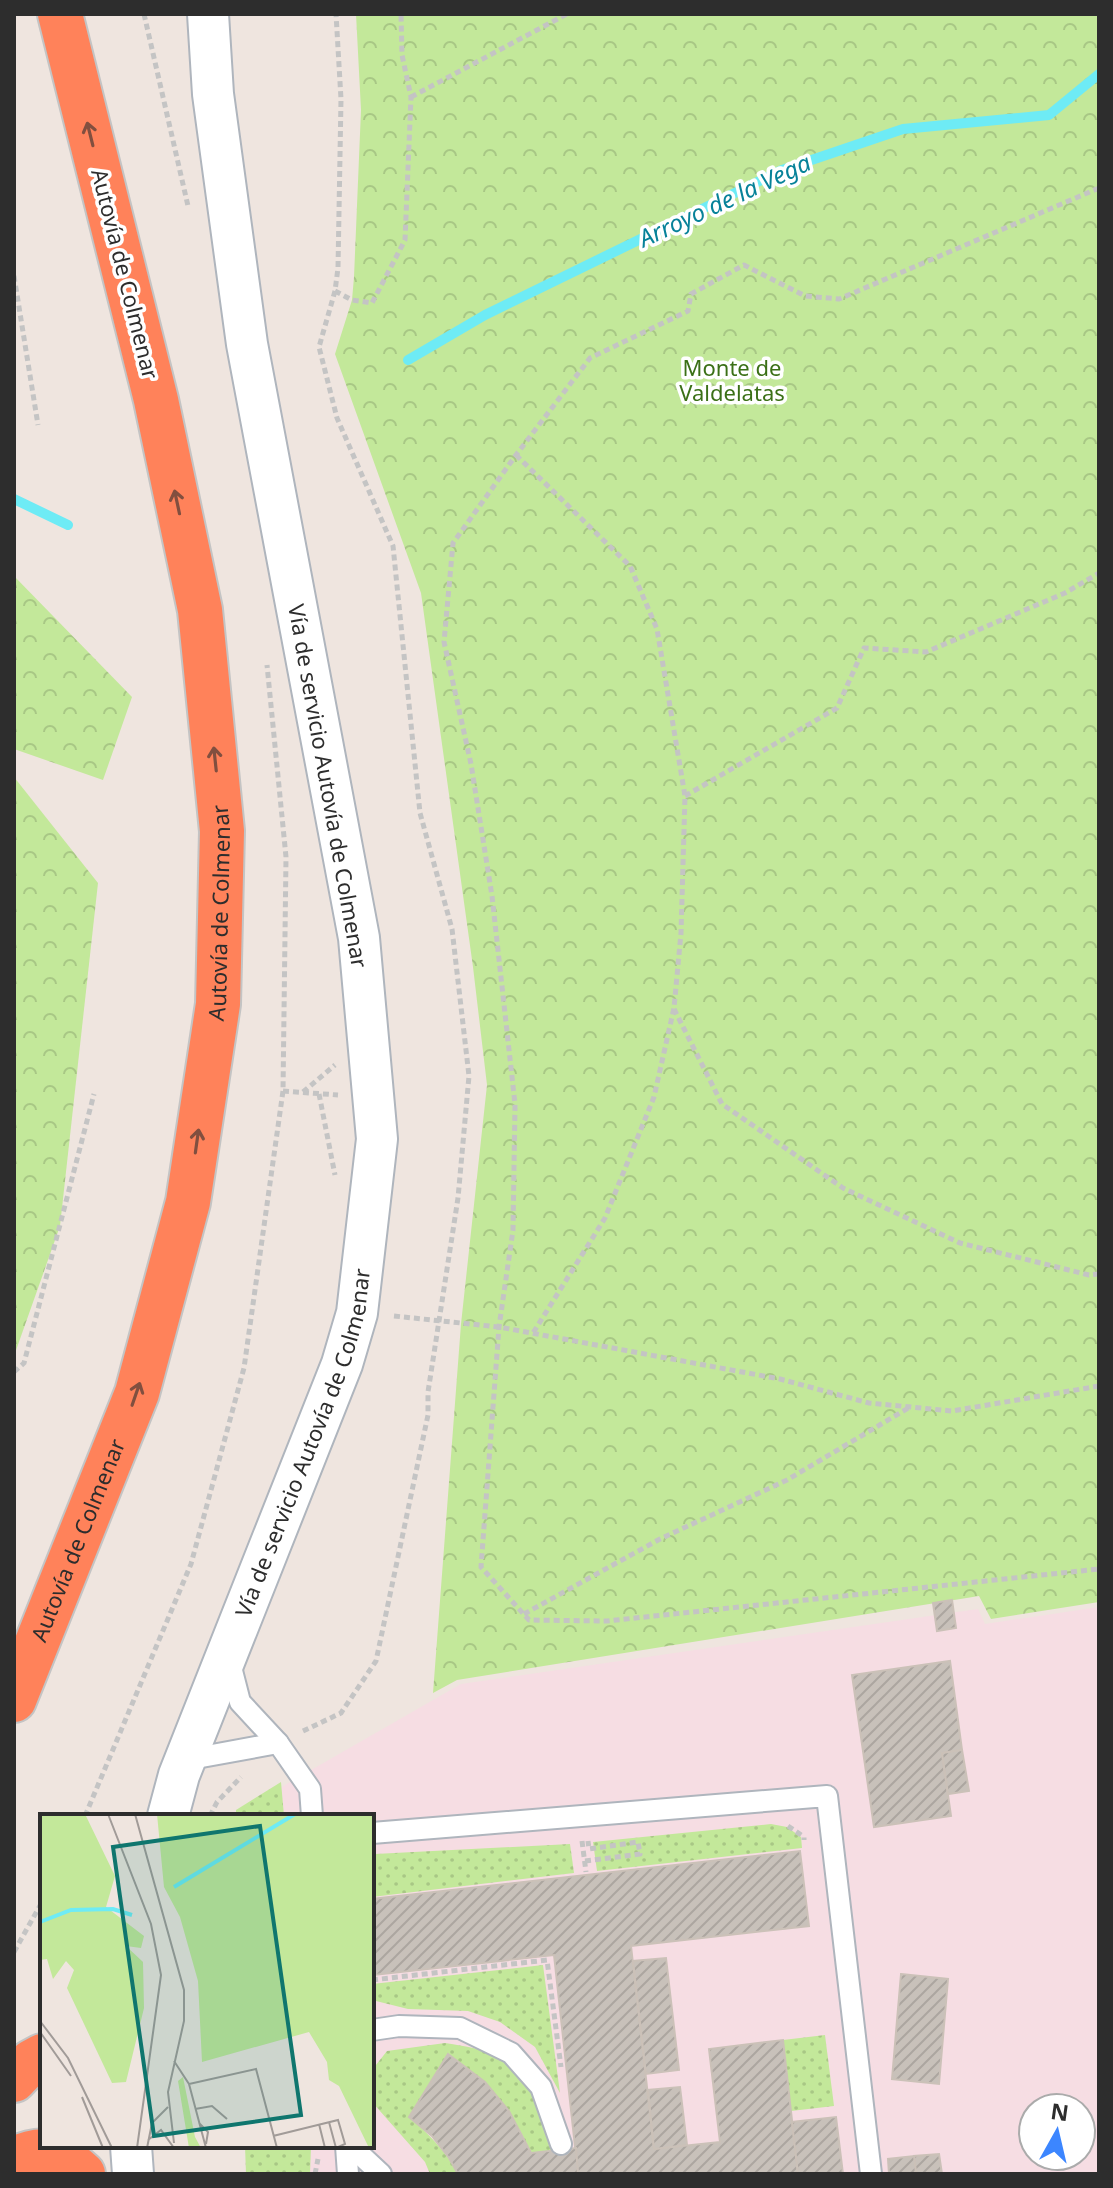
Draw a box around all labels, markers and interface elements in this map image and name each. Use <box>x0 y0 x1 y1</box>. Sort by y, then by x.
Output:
one-way arrow <box>81 122 96 148</box>
water label: Arroyo de la Vega <box>631 145 816 255</box>
street label: Autovía de Colmenar <box>85 165 167 382</box>
park label: Monte de Valdelatas <box>679 352 785 407</box>
one-way arrow <box>169 489 184 515</box>
street label: Vía de servicio Autovía de Colmenar <box>282 602 376 970</box>
one-way arrow <box>207 746 222 773</box>
street label: Autovía de Colmenar <box>200 803 236 1023</box>
one-way arrow <box>190 1129 205 1155</box>
street label: Vía de servicio Autovía de Colmenar <box>227 1267 376 1621</box>
one-way arrow <box>130 1382 145 1407</box>
street label: Autovía de Colmenar <box>23 1434 131 1646</box>
inset map <box>40 1814 374 2148</box>
north arrow <box>1017 2092 1097 2172</box>
text: N <box>1049 2095 1071 2127</box>

